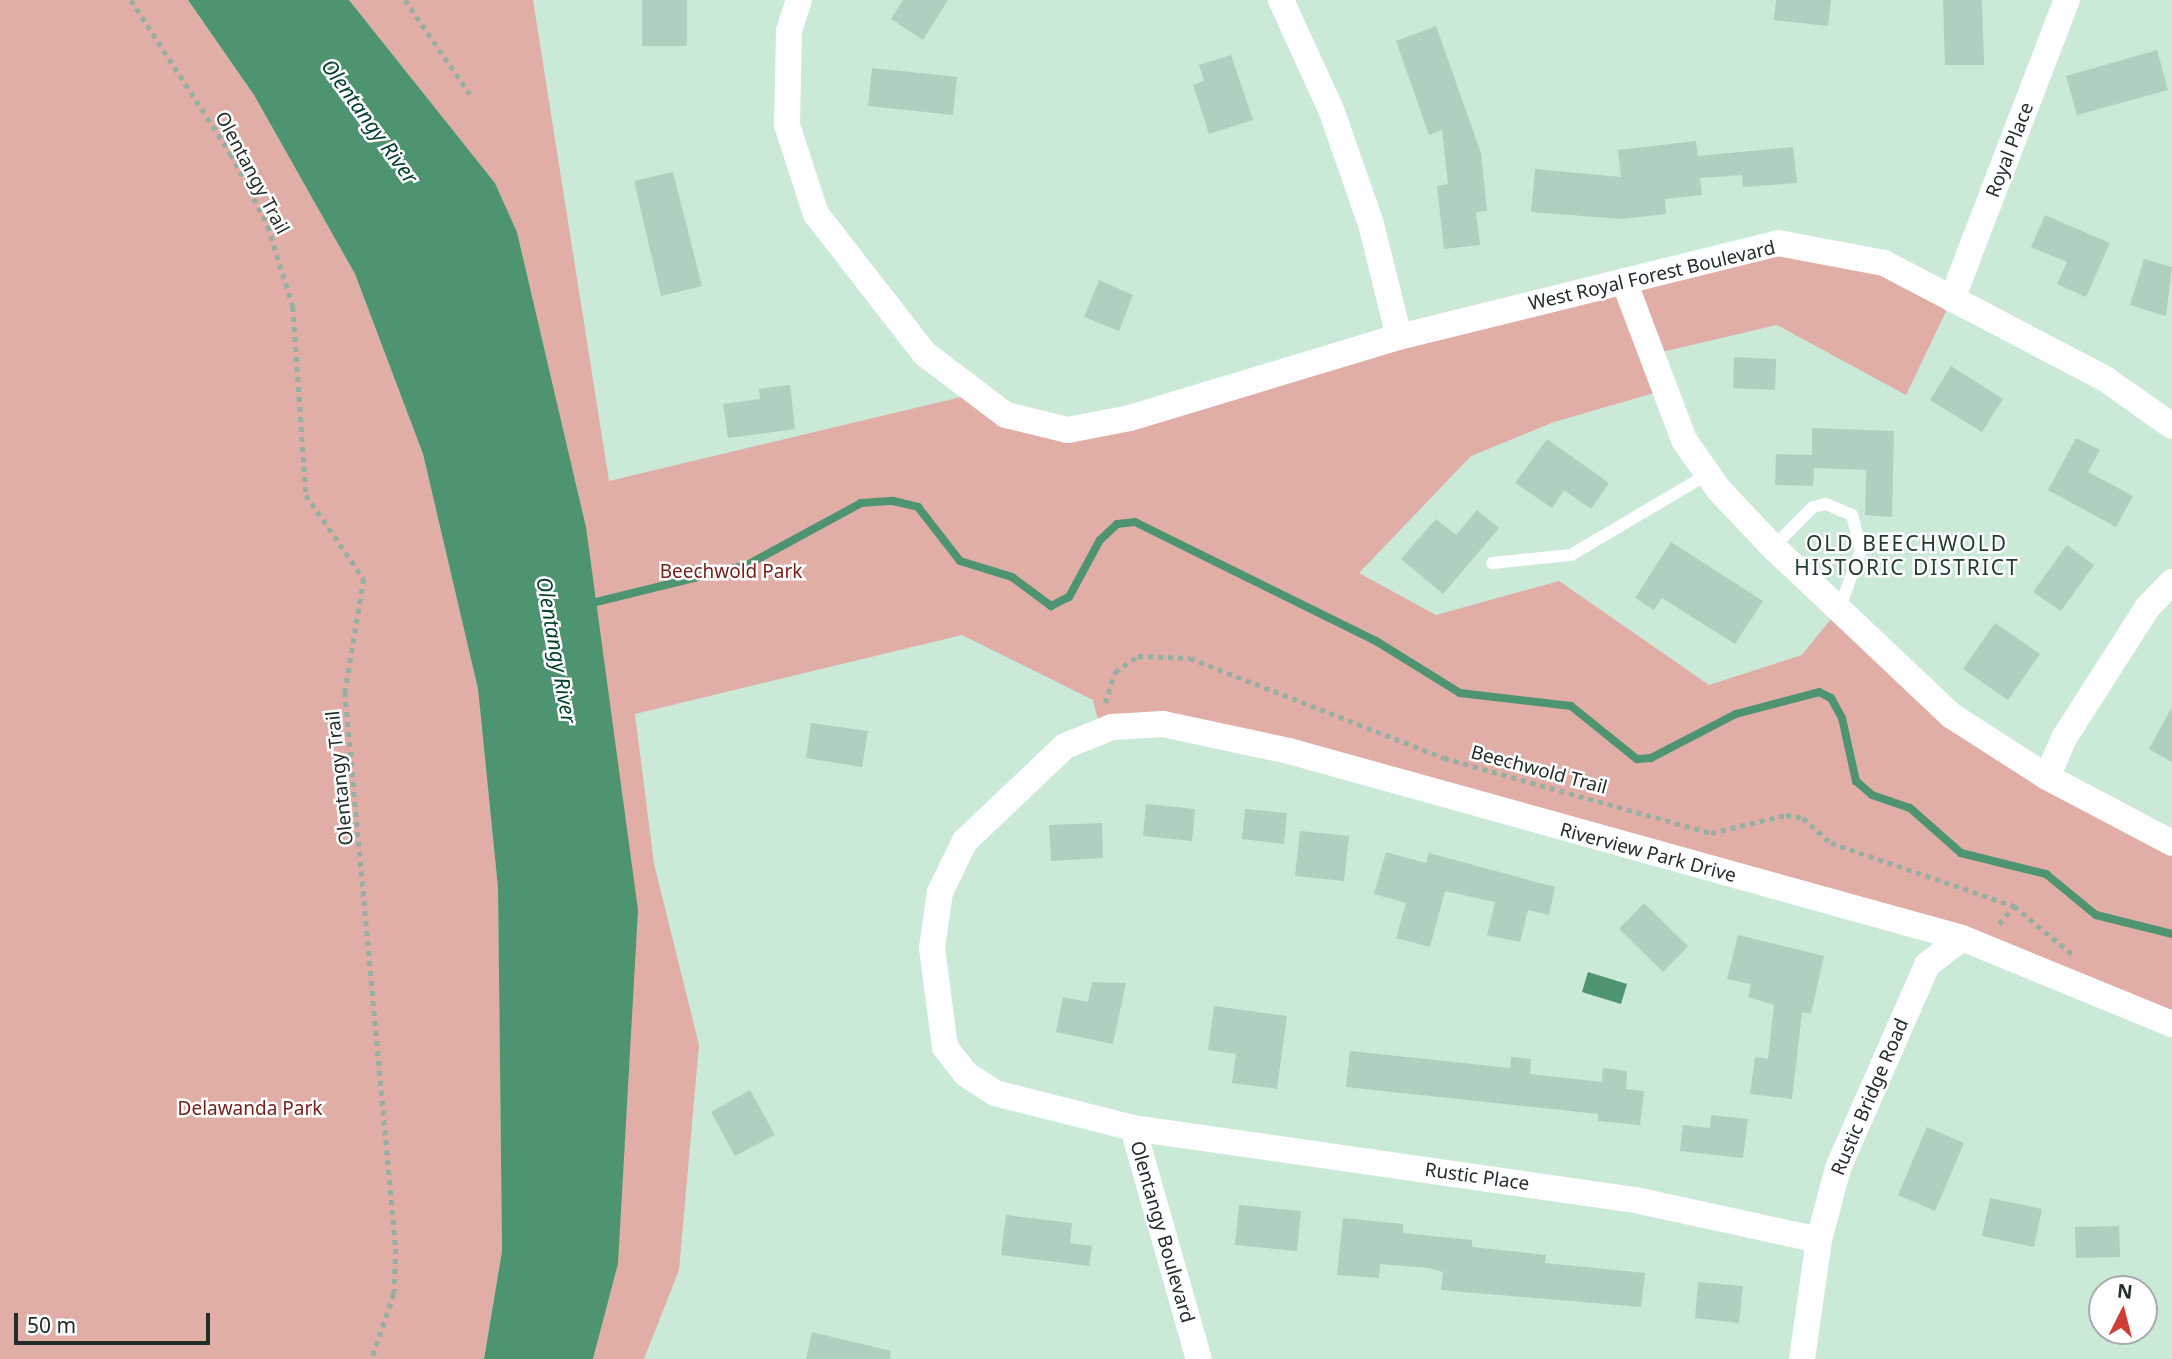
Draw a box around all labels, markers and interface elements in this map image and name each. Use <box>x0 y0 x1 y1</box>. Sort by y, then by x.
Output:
water label: Olentangy River <box>316 54 424 188</box>
street label: Royal Place <box>1981 99 2039 201</box>
street label: Olentangy Trail <box>210 108 294 238</box>
street label: West Royal Forest Boulevard <box>1526 236 1778 316</box>
district label: OLD BEECHWOLD HISTORIC DISTRICT <box>1796 530 2018 580</box>
park label: Beechwold Park <box>660 561 802 583</box>
water label: Olentangy River <box>532 575 582 725</box>
street label: Olentangy Trail <box>322 710 358 846</box>
street label: Beechwold Trail <box>1468 741 1610 799</box>
street label: Riverview Park Drive <box>1557 818 1739 888</box>
street label: Rustic Bridge Road <box>1827 1015 1913 1179</box>
park label: Delawanda Park <box>178 1098 322 1120</box>
street label: Olentangy Boulevard <box>1125 1138 1199 1326</box>
street label: Rustic Place <box>1423 1158 1531 1196</box>
north arrow <box>2088 1275 2158 1345</box>
text: N <box>2116 1277 2134 1305</box>
scale bar <box>18 1300 214 1344</box>
text: 50 m <box>27 1311 76 1339</box>

